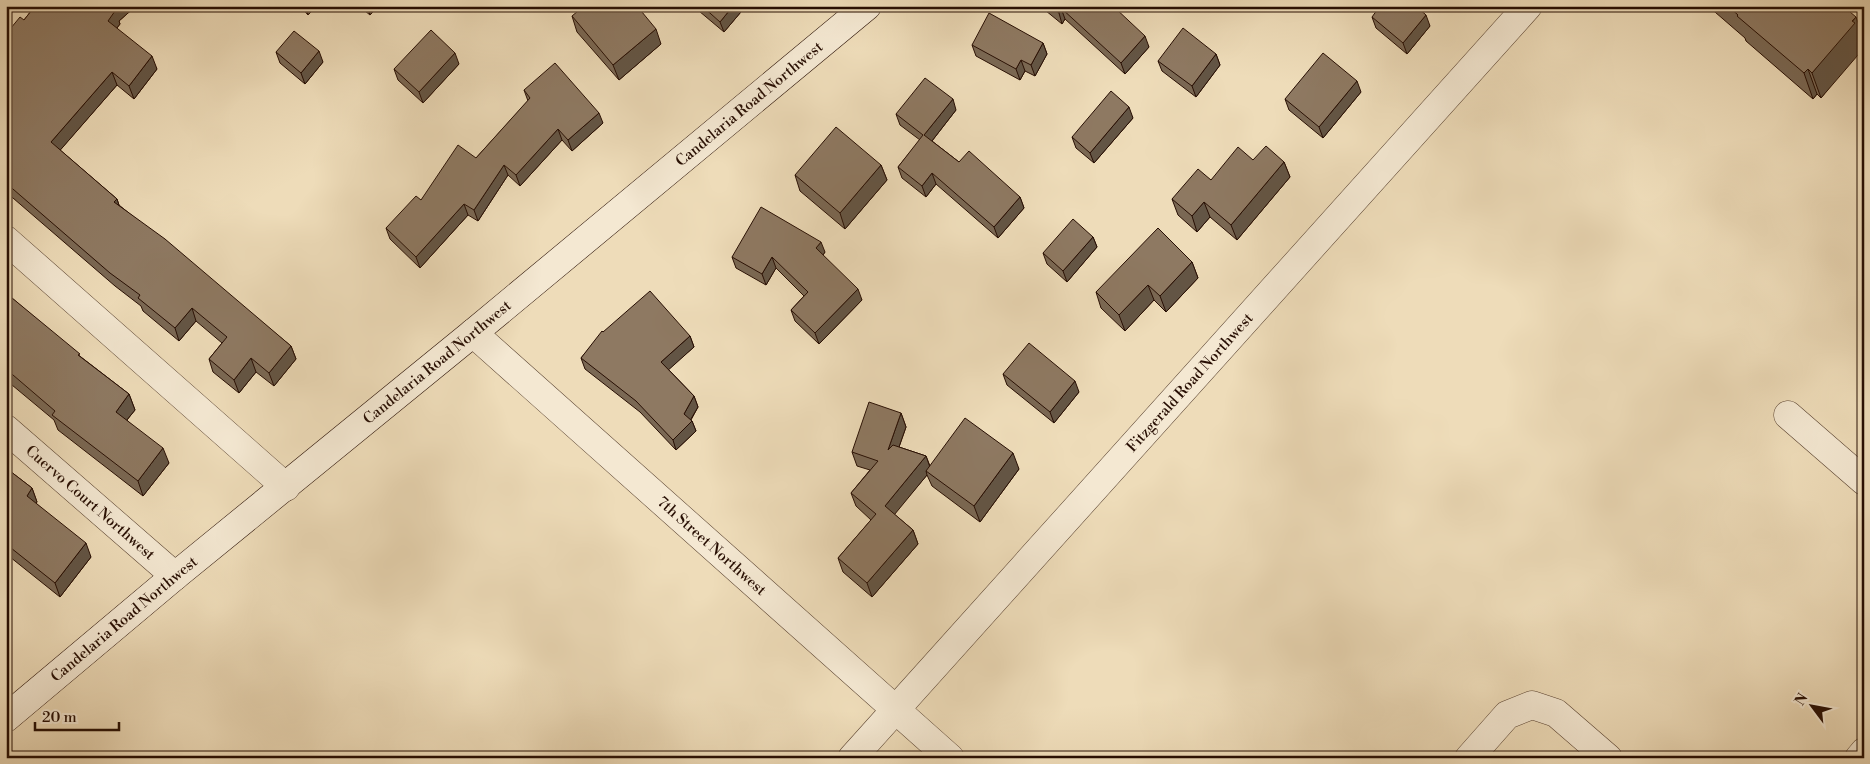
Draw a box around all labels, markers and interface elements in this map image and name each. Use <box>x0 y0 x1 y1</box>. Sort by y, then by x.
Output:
street label: Candelaria Road Northwest <box>672 37 827 171</box>
street label: Candelaria Road Northwest <box>359 296 516 429</box>
street label: Fitzgerald Road Northwest <box>1123 309 1258 456</box>
street label: Cuervo Court Northwest <box>22 441 159 565</box>
street label: 7th Street Northwest <box>653 493 771 600</box>
street label: Candelaria Road Northwest <box>47 552 202 686</box>
north arrow <box>1788 682 1838 732</box>
text: N <box>1791 690 1812 709</box>
scale bar <box>35 699 119 731</box>
text: 20 m <box>42 708 77 727</box>

